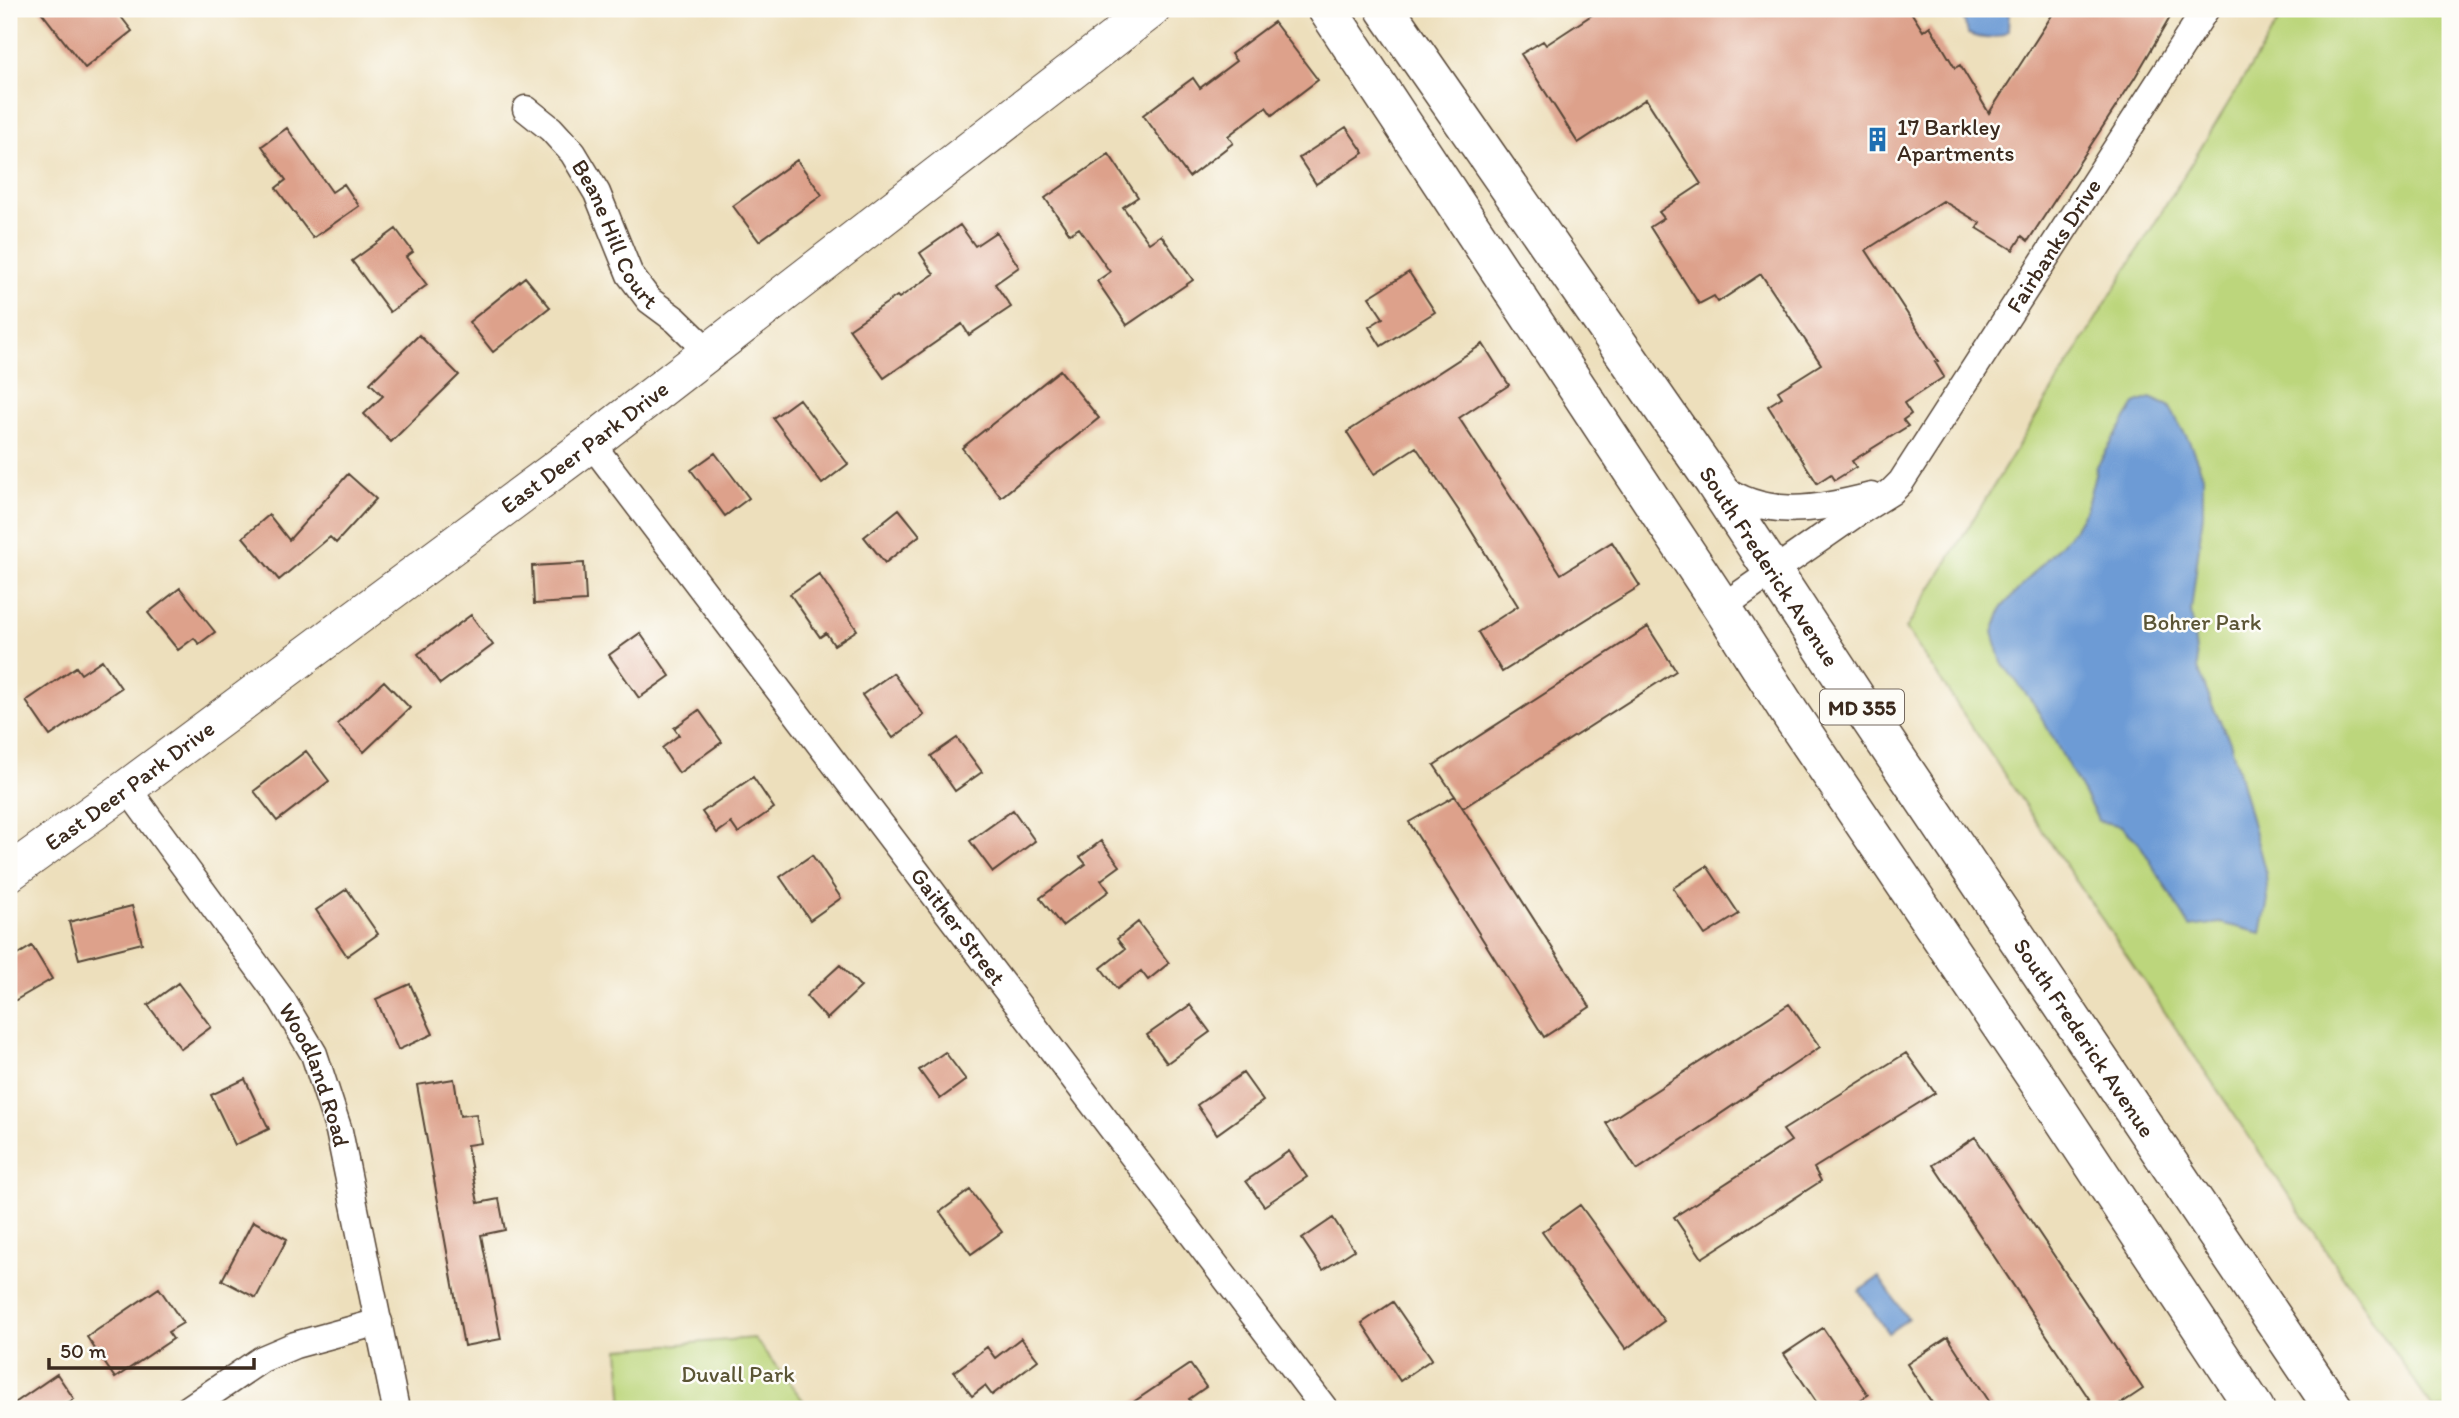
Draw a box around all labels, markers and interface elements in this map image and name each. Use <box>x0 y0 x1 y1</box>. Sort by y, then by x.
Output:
place label: 17 Barkley Apartments <box>1897 113 2015 167</box>
building icon: 17 Barkley Apartments <box>1863 126 1891 154</box>
street label: Beane Hill Court <box>566 154 663 315</box>
street label: Fairbanks Drive <box>2000 173 2107 318</box>
street label: East Deer Park Drive <box>495 374 674 520</box>
street label: South Frederick Avenue <box>1693 461 1845 672</box>
park label: Bohrer Park <box>2143 608 2262 636</box>
road number: MD 355 <box>1820 690 1904 724</box>
street label: East Deer Park Drive <box>39 714 220 857</box>
street label: Gaither Street <box>905 862 1012 991</box>
street label: South Frederick Avenue <box>2007 933 2161 1143</box>
street label: Woodland Road <box>273 998 356 1149</box>
scale bar <box>49 1327 254 1371</box>
text: 50 m <box>60 1338 107 1363</box>
park label: Duvall Park <box>681 1360 795 1388</box>

